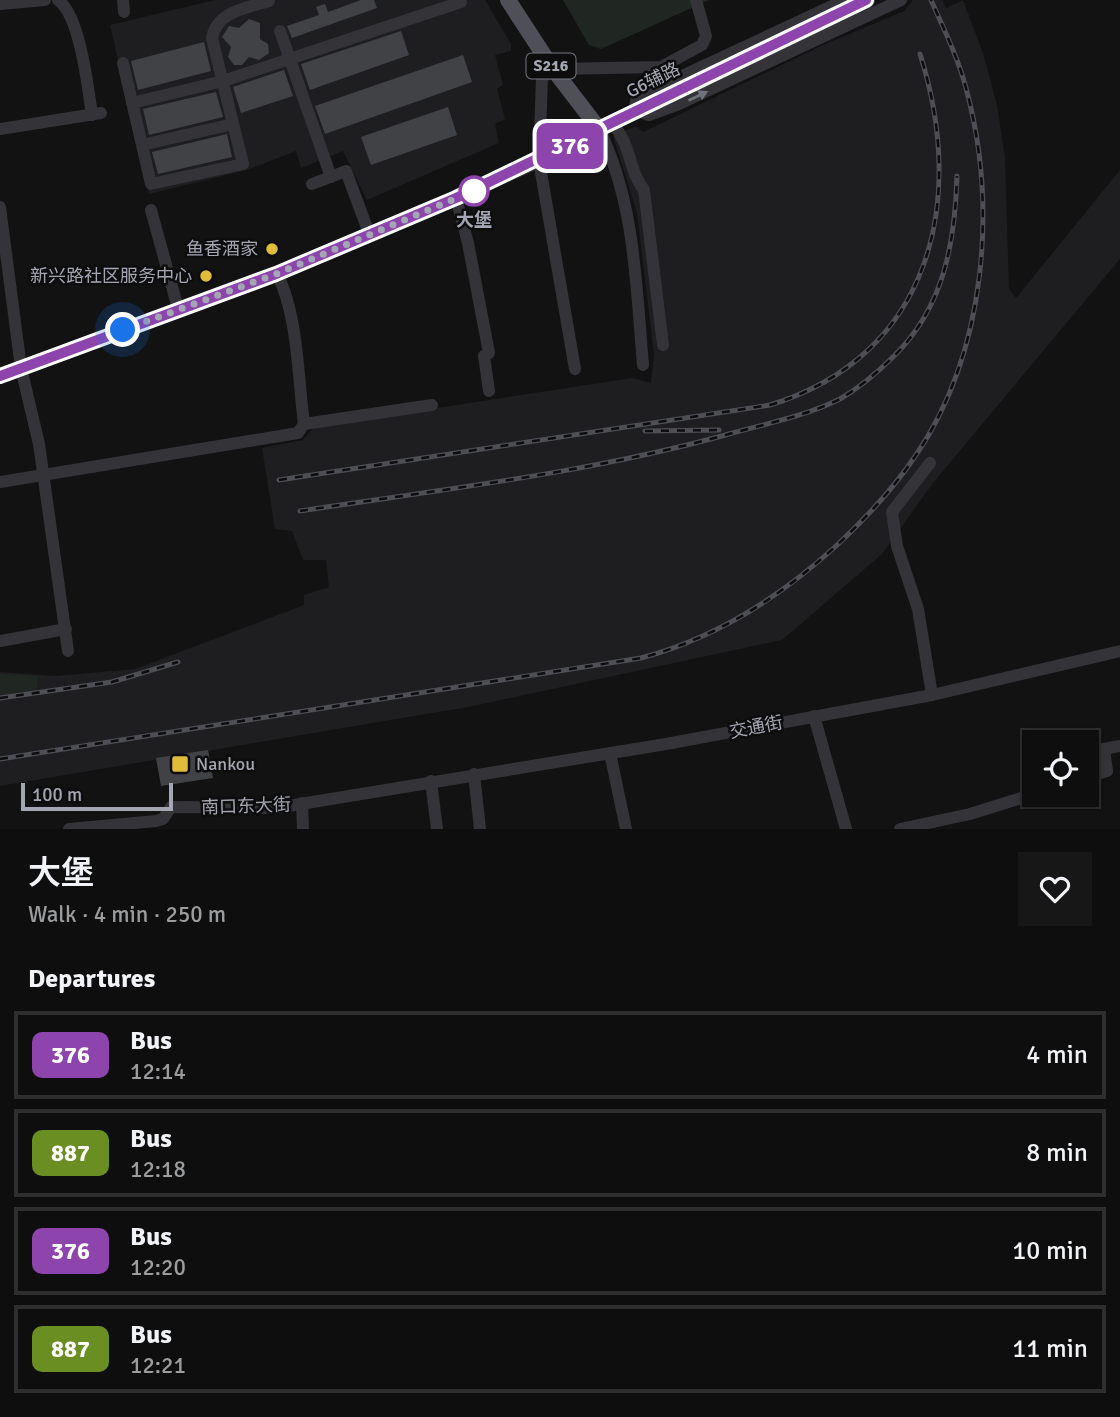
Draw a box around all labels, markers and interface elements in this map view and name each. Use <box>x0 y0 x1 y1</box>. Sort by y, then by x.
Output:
road number: S216 <box>526 54 576 78</box>
street label: G6辅路 <box>622 58 684 102</box>
one-way arrow <box>688 90 708 101</box>
line badge: 376 <box>530 123 610 169</box>
text: 376 <box>551 131 589 161</box>
marker: 大堡 <box>459 176 489 206</box>
place label: 大堡 <box>456 209 492 231</box>
place label: 鱼香酒家 <box>186 238 258 260</box>
marker: 鱼香酒家 <box>264 241 280 257</box>
place label: 新兴路社区服务中心 <box>30 265 192 287</box>
marker: 新兴路社区服务中心 <box>198 268 214 284</box>
your location <box>105 312 140 347</box>
street label: 交通街 <box>727 711 785 743</box>
map controls <box>1022 730 1099 807</box>
button: locate <box>1022 730 1099 807</box>
place label: Nankou <box>196 753 255 775</box>
marker: Nankou <box>170 754 190 774</box>
scale bar <box>21 780 173 812</box>
text: 100 m <box>32 783 82 807</box>
street label: 南口东大街 <box>201 793 291 819</box>
button: heart <box>1018 852 1092 926</box>
text: 大堡 <box>28 853 94 894</box>
text: Walk · 4 min · 250 m <box>28 900 226 929</box>
text: Departures <box>28 963 155 995</box>
text: Bus <box>130 1025 172 1057</box>
text: 4 min <box>1026 1039 1088 1071</box>
text: 376 <box>51 1040 90 1070</box>
text: 12:14 <box>130 1057 186 1086</box>
text: Bus <box>130 1123 172 1155</box>
text: 8 min <box>1026 1137 1088 1169</box>
text: 887 <box>51 1138 90 1168</box>
text: 12:18 <box>130 1155 186 1184</box>
text: Bus <box>130 1221 172 1253</box>
text: 10 min <box>1012 1235 1088 1267</box>
text: 376 <box>51 1236 90 1266</box>
text: 12:20 <box>130 1253 186 1282</box>
text: Bus <box>130 1319 172 1351</box>
text: 11 min <box>1012 1333 1088 1365</box>
text: 887 <box>51 1334 90 1364</box>
text: 12:21 <box>130 1351 186 1380</box>

